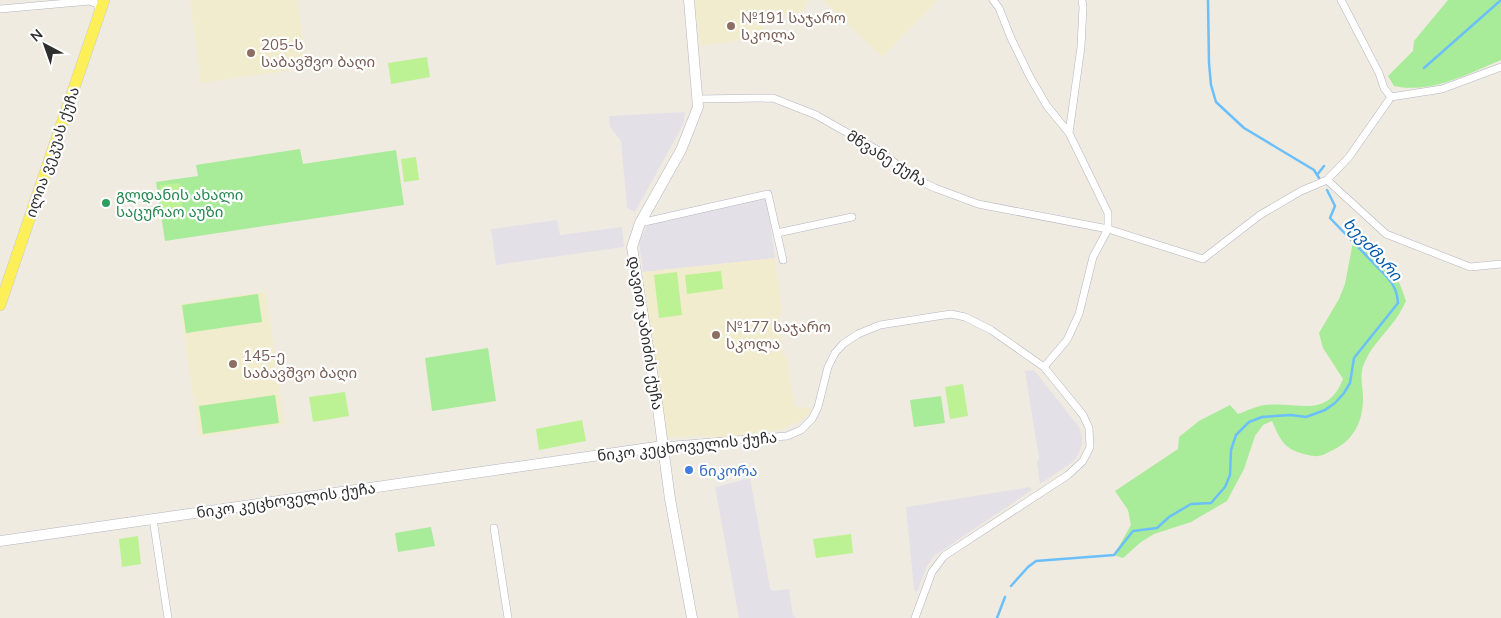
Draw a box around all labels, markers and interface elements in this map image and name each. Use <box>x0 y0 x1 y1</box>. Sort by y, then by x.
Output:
place label: №191 საჯარო სკოლა <box>741 8 846 44</box>
north arrow <box>20 20 70 70</box>
marker: №191 საჯარო სკოლა <box>725 20 737 32</box>
text: N <box>27 25 46 45</box>
place label: 205-ს საბავშვო ბაღი <box>261 35 375 71</box>
marker: 205-ს საბავშვო ბაღი <box>245 47 257 59</box>
street label: ილია ვეკუას ქუჩა <box>21 84 83 220</box>
street label: მწვანე ქუჩა <box>843 126 931 190</box>
place label: გლდანის ახალი საცურაო აუზი <box>116 185 243 221</box>
marker: გლდანის ახალი საცურაო აუზი <box>100 197 112 209</box>
water label: ხევძმარი <box>1339 213 1407 285</box>
street label: დავით ჯაბიძის ქუჩა <box>624 255 668 411</box>
place label: №177 საჯარო სკოლა <box>726 317 831 353</box>
marker: №177 საჯარო სკოლა <box>710 329 722 341</box>
place label: 145-ე საბავშვო ბაღი <box>243 346 357 382</box>
marker: 145-ე საბავშვო ბაღი <box>227 358 239 370</box>
street label: ნიკო კეცხოველის ქუჩა <box>596 427 778 465</box>
place label: ნიკორა <box>699 461 758 480</box>
marker: ნიკორა <box>683 464 695 476</box>
street label: ნიკო კეცხოველის ქუჩა <box>195 478 377 522</box>

